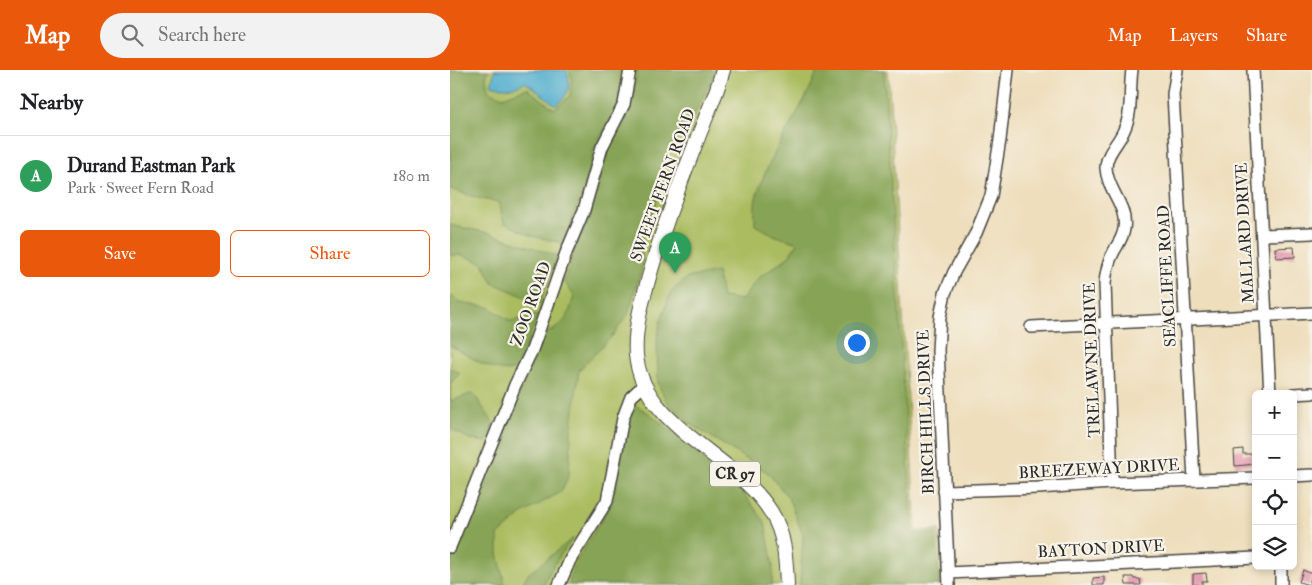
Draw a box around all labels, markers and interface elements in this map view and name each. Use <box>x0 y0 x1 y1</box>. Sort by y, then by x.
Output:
search box <box>100 13 450 58</box>
text: Map <box>25 20 70 51</box>
icon: search <box>118 21 146 49</box>
text: Search here <box>158 23 246 47</box>
text: Map <box>1108 24 1142 47</box>
text: Layers <box>1170 24 1218 47</box>
text: Share <box>1246 24 1287 47</box>
text: Nearby <box>20 89 83 116</box>
street label: SWEET FERN ROAD <box>626 106 700 264</box>
text: Durand Eastman Park <box>67 154 235 178</box>
street label: MALLARD DRIVE <box>1231 162 1259 304</box>
text: A <box>31 166 41 186</box>
text: 180 m <box>393 166 430 186</box>
text: Park · Sweet Fern Road <box>67 178 214 198</box>
street label: SEACLIFFE ROAD <box>1153 204 1181 348</box>
button: Save <box>20 230 220 277</box>
button: Share <box>230 230 430 277</box>
pin: A <box>659 232 691 273</box>
street label: ZOO ROAD <box>506 259 556 349</box>
street label: TRELAWNE DRIVE <box>1079 282 1105 438</box>
street label: BIRCH HILLS DRIVE <box>913 329 939 495</box>
your location <box>844 330 870 356</box>
map controls <box>1252 390 1297 570</box>
button: + <box>1252 390 1297 435</box>
button: − <box>1252 435 1297 480</box>
street label: BREEZEWAY DRIVE <box>1018 455 1180 483</box>
road number: CR 97 <box>710 462 760 486</box>
button: locate <box>1252 480 1297 525</box>
button: layers <box>1252 525 1297 570</box>
street label: BAYTON DRIVE <box>1037 536 1165 562</box>

